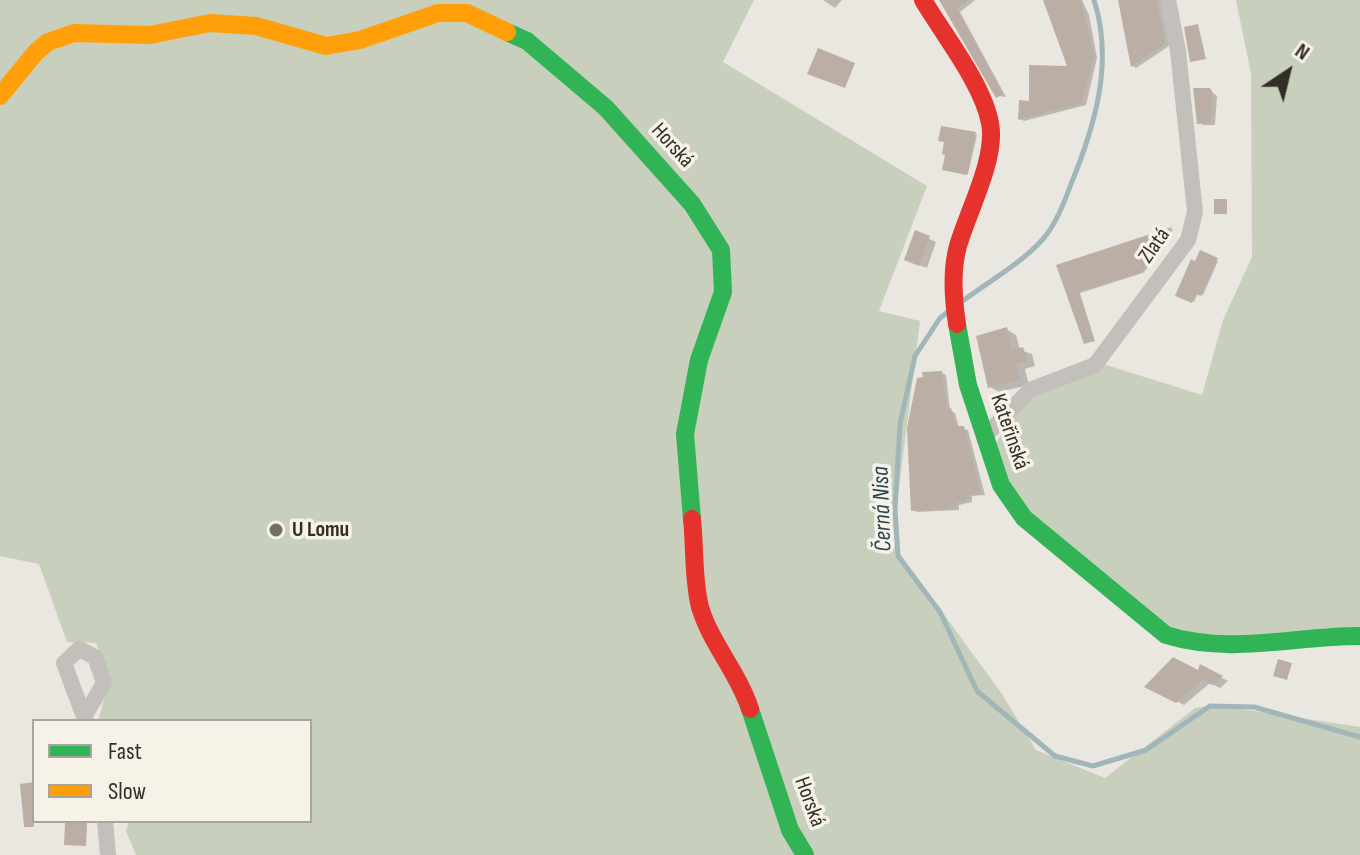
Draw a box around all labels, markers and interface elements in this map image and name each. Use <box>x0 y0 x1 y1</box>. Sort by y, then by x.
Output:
north arrow <box>1248 32 1328 112</box>
text: N <box>1289 38 1315 66</box>
street label: Horská <box>645 118 699 174</box>
street label: Zlatá <box>1134 223 1176 269</box>
street label: Kateřinská <box>984 391 1034 473</box>
water label: Černá Nisa <box>867 466 899 552</box>
place label: U Lomu <box>292 517 349 543</box>
marker: U Lomu <box>267 521 285 539</box>
legend <box>32 719 312 823</box>
text: Fast <box>108 737 142 766</box>
street label: Horská <box>788 773 830 831</box>
text: Slow <box>108 777 146 806</box>

